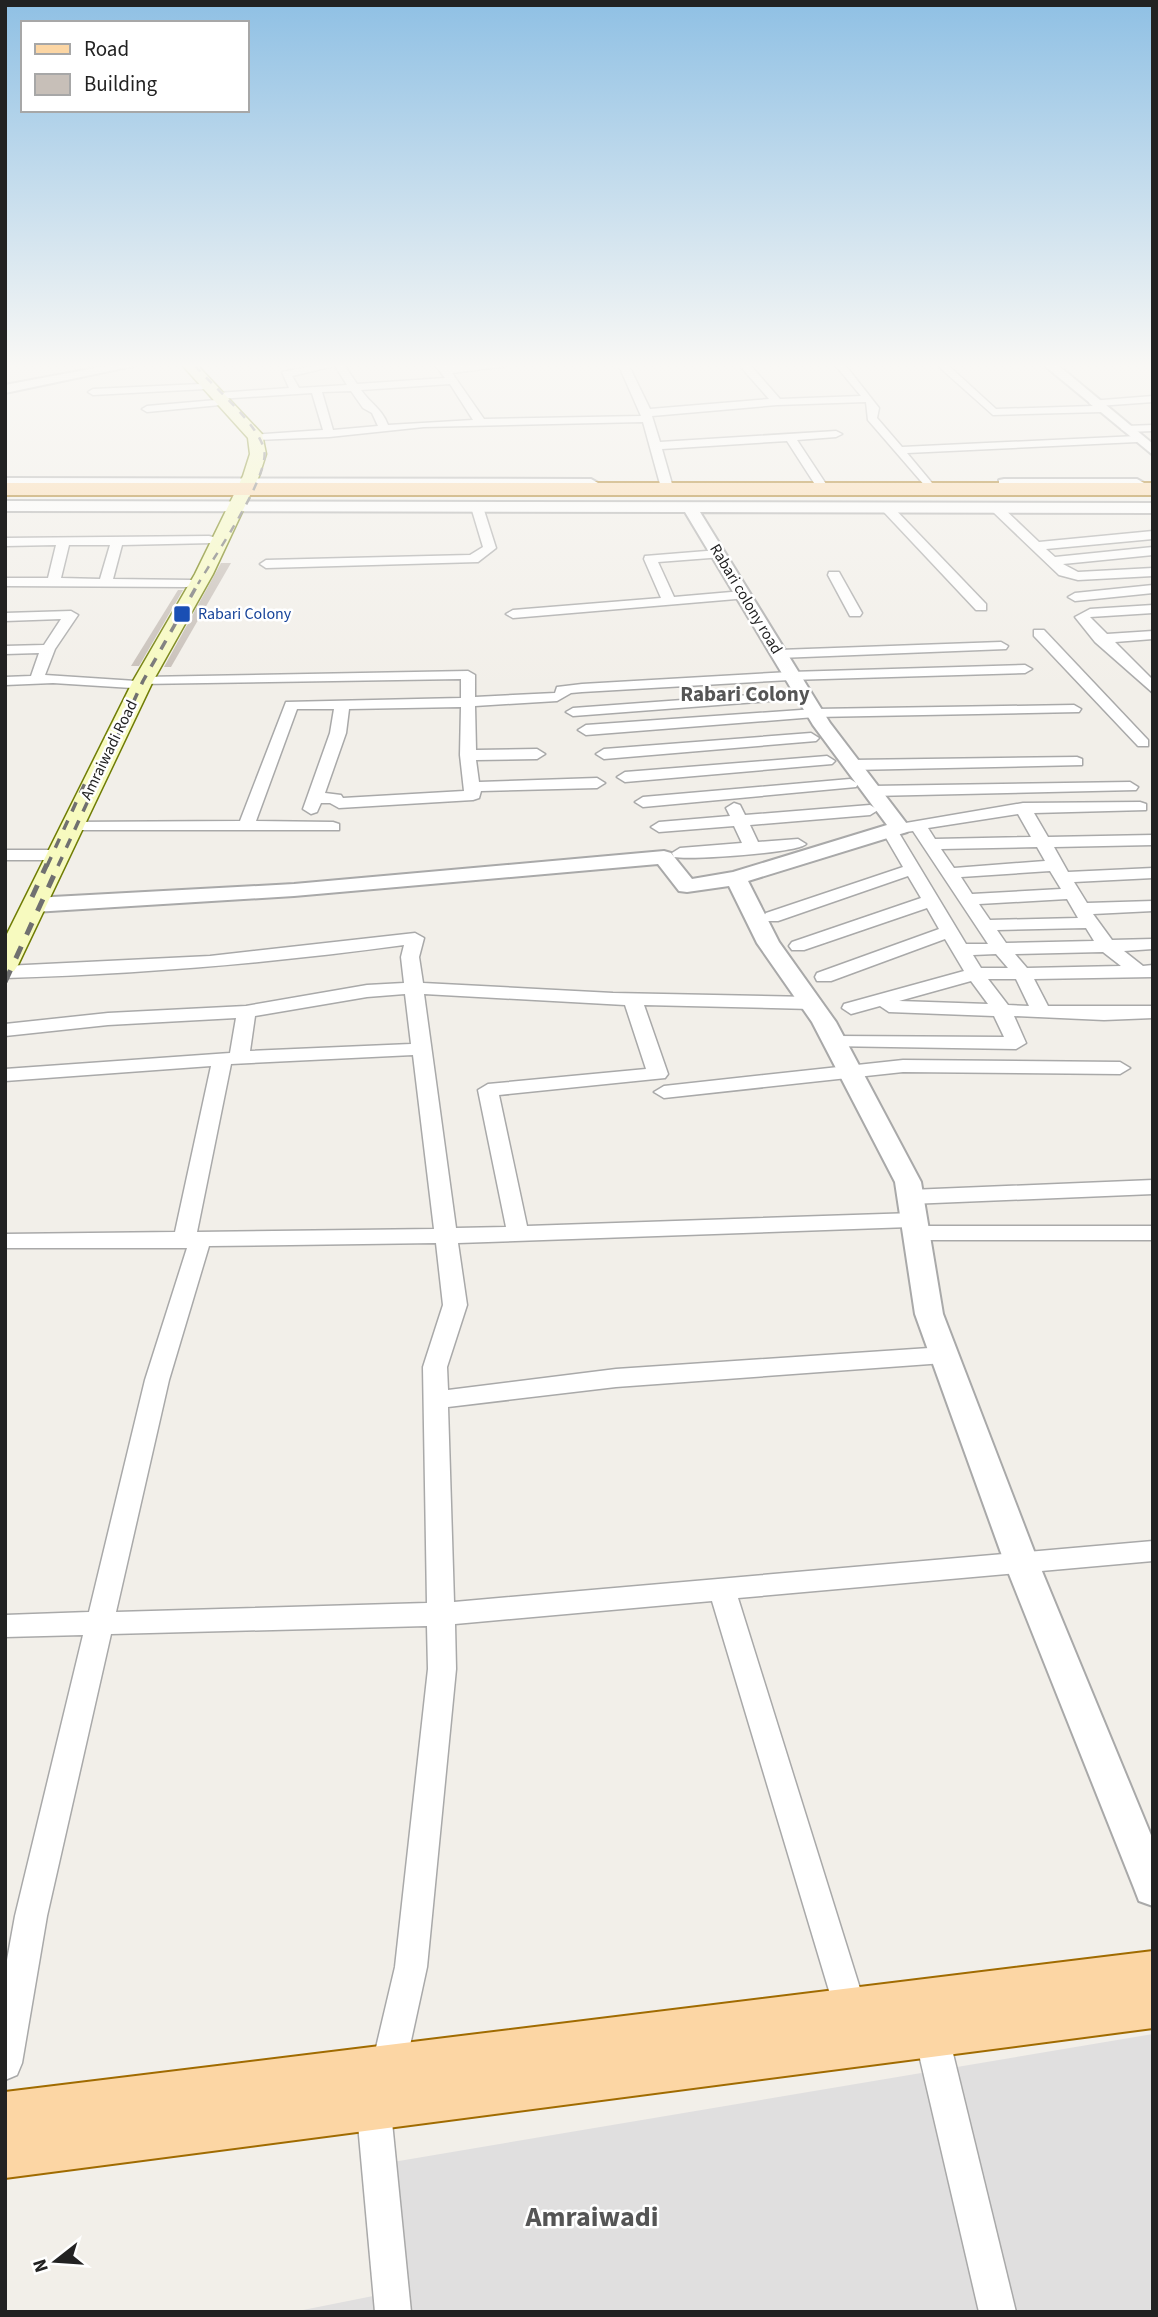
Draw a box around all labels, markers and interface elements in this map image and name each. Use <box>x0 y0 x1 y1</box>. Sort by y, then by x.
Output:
legend <box>21 21 248 112</box>
text: Road <box>84 34 129 64</box>
text: Building <box>84 69 158 99</box>
street label: Rabari colony road <box>704 540 788 658</box>
place label: Rabari Colony <box>198 603 292 625</box>
marker: Rabari Colony <box>172 604 192 624</box>
district label: Rabari Colony <box>680 679 810 709</box>
street label: Amraiwadi Road <box>75 696 143 804</box>
district label: Amraiwadi <box>525 2197 658 2237</box>
north arrow <box>21 2226 91 2296</box>
text: N <box>26 2256 56 2276</box>

